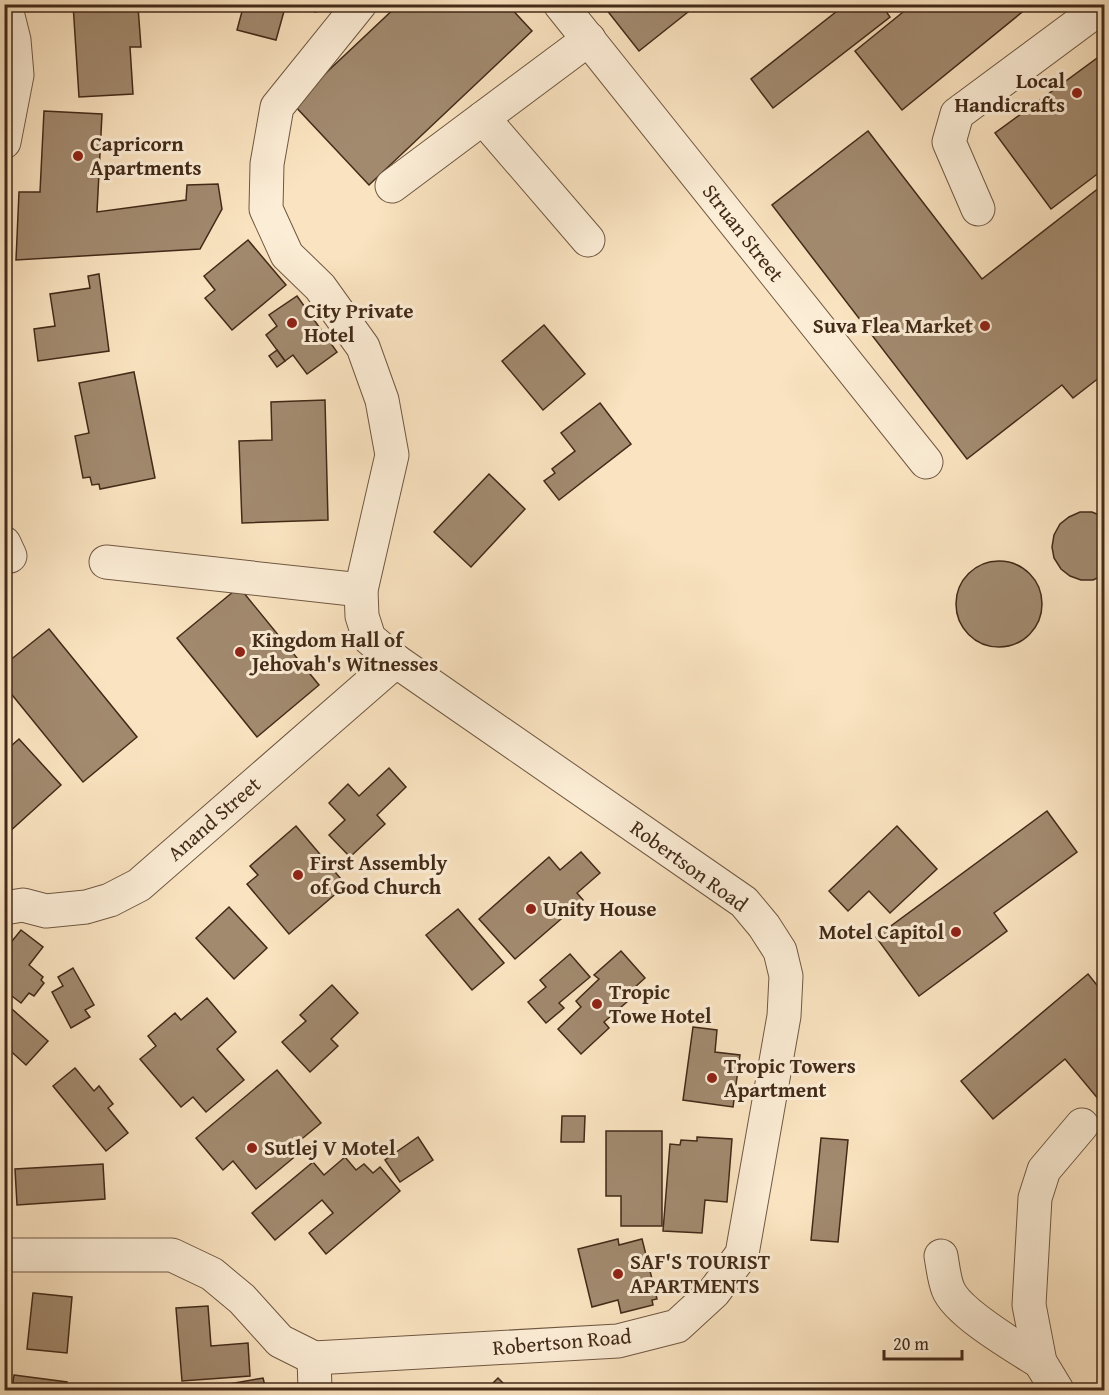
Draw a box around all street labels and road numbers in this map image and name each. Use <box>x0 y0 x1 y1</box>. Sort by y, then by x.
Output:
street label: Struan Street <box>695 177 792 289</box>
street label: Anand Street <box>160 769 268 868</box>
street label: Robertson Road <box>624 812 755 919</box>
street label: Robertson Road <box>491 1320 633 1363</box>

